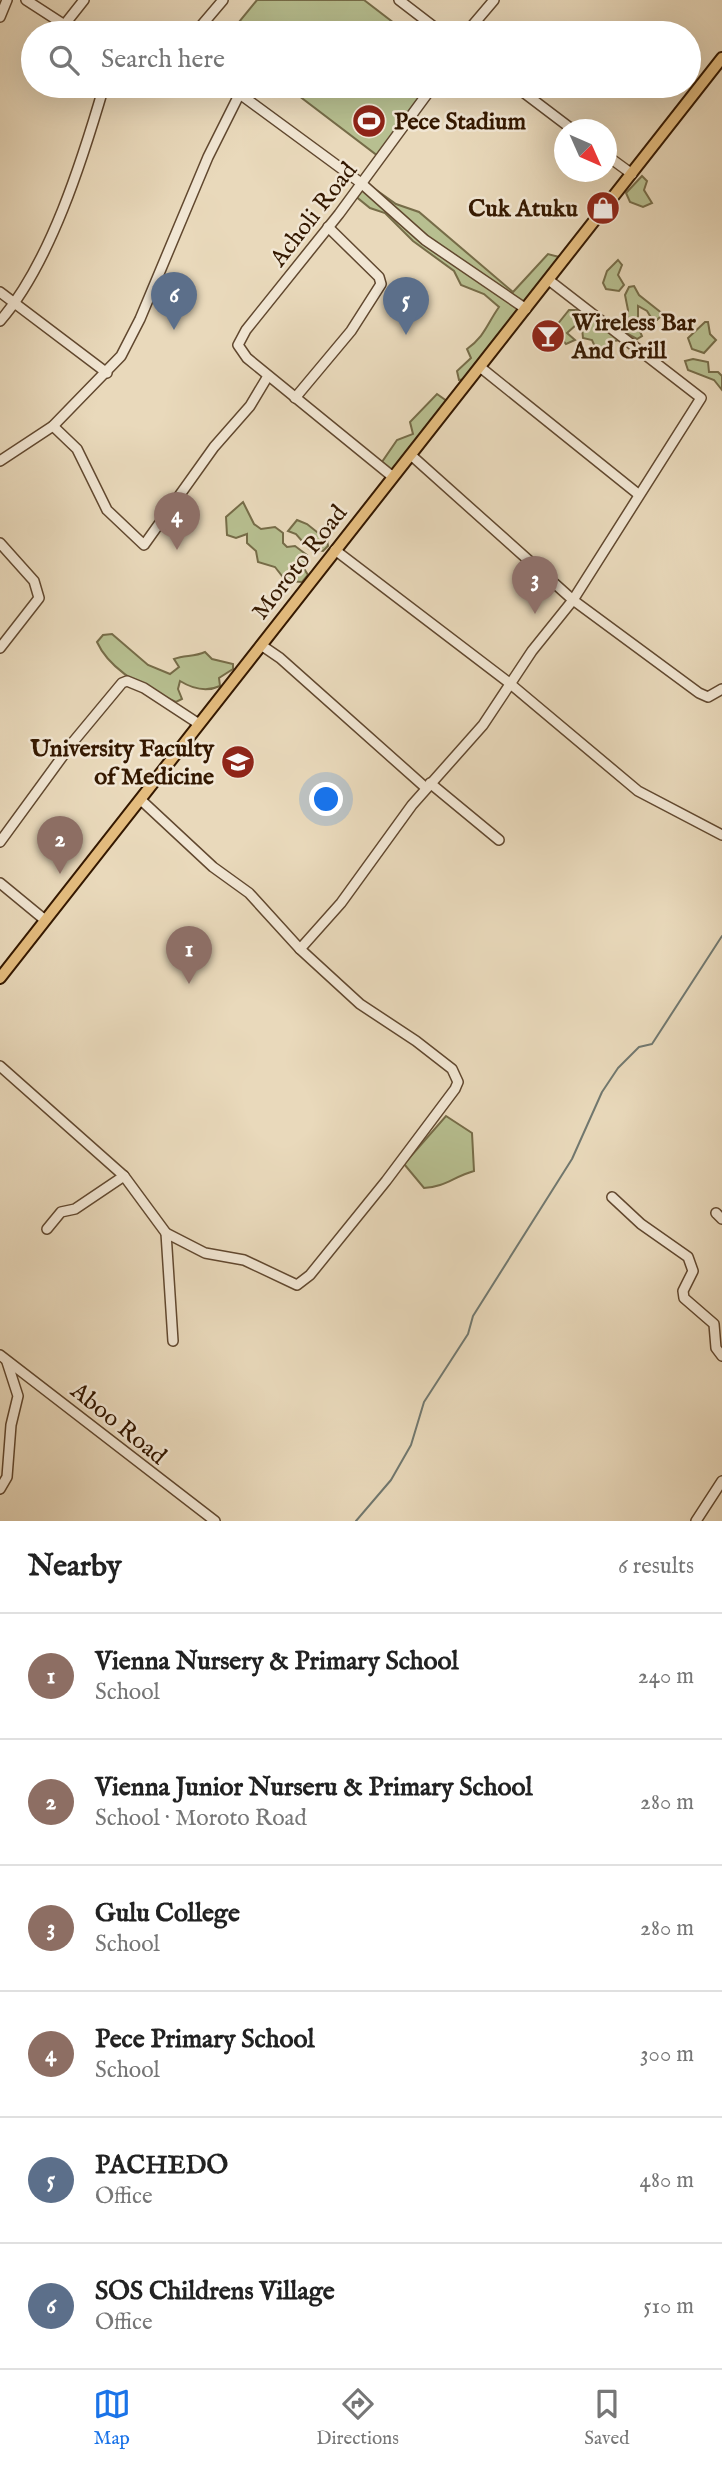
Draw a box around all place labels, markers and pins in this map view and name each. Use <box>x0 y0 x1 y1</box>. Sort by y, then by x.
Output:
sports icon: Pece Stadium <box>350 102 388 140</box>
place label: Pece Stadium <box>394 107 527 138</box>
shop icon: Cuk Atuku <box>584 189 622 227</box>
place label: Cuk Atuku <box>468 194 579 225</box>
pin: 6 <box>151 272 197 330</box>
pin: 5 <box>383 277 429 335</box>
place label: Wireless Bar And Grill <box>571 308 696 367</box>
bar icon: Wireless Bar And Grill <box>529 317 567 355</box>
pin: 4 <box>154 492 200 550</box>
pin: 3 <box>512 556 558 614</box>
place label: University Faculty of Medicine <box>29 734 215 793</box>
school or university icon: University Faculty of Medicine <box>219 743 257 781</box>
pin: 2 <box>37 816 83 874</box>
pin: 1 <box>166 926 212 984</box>

